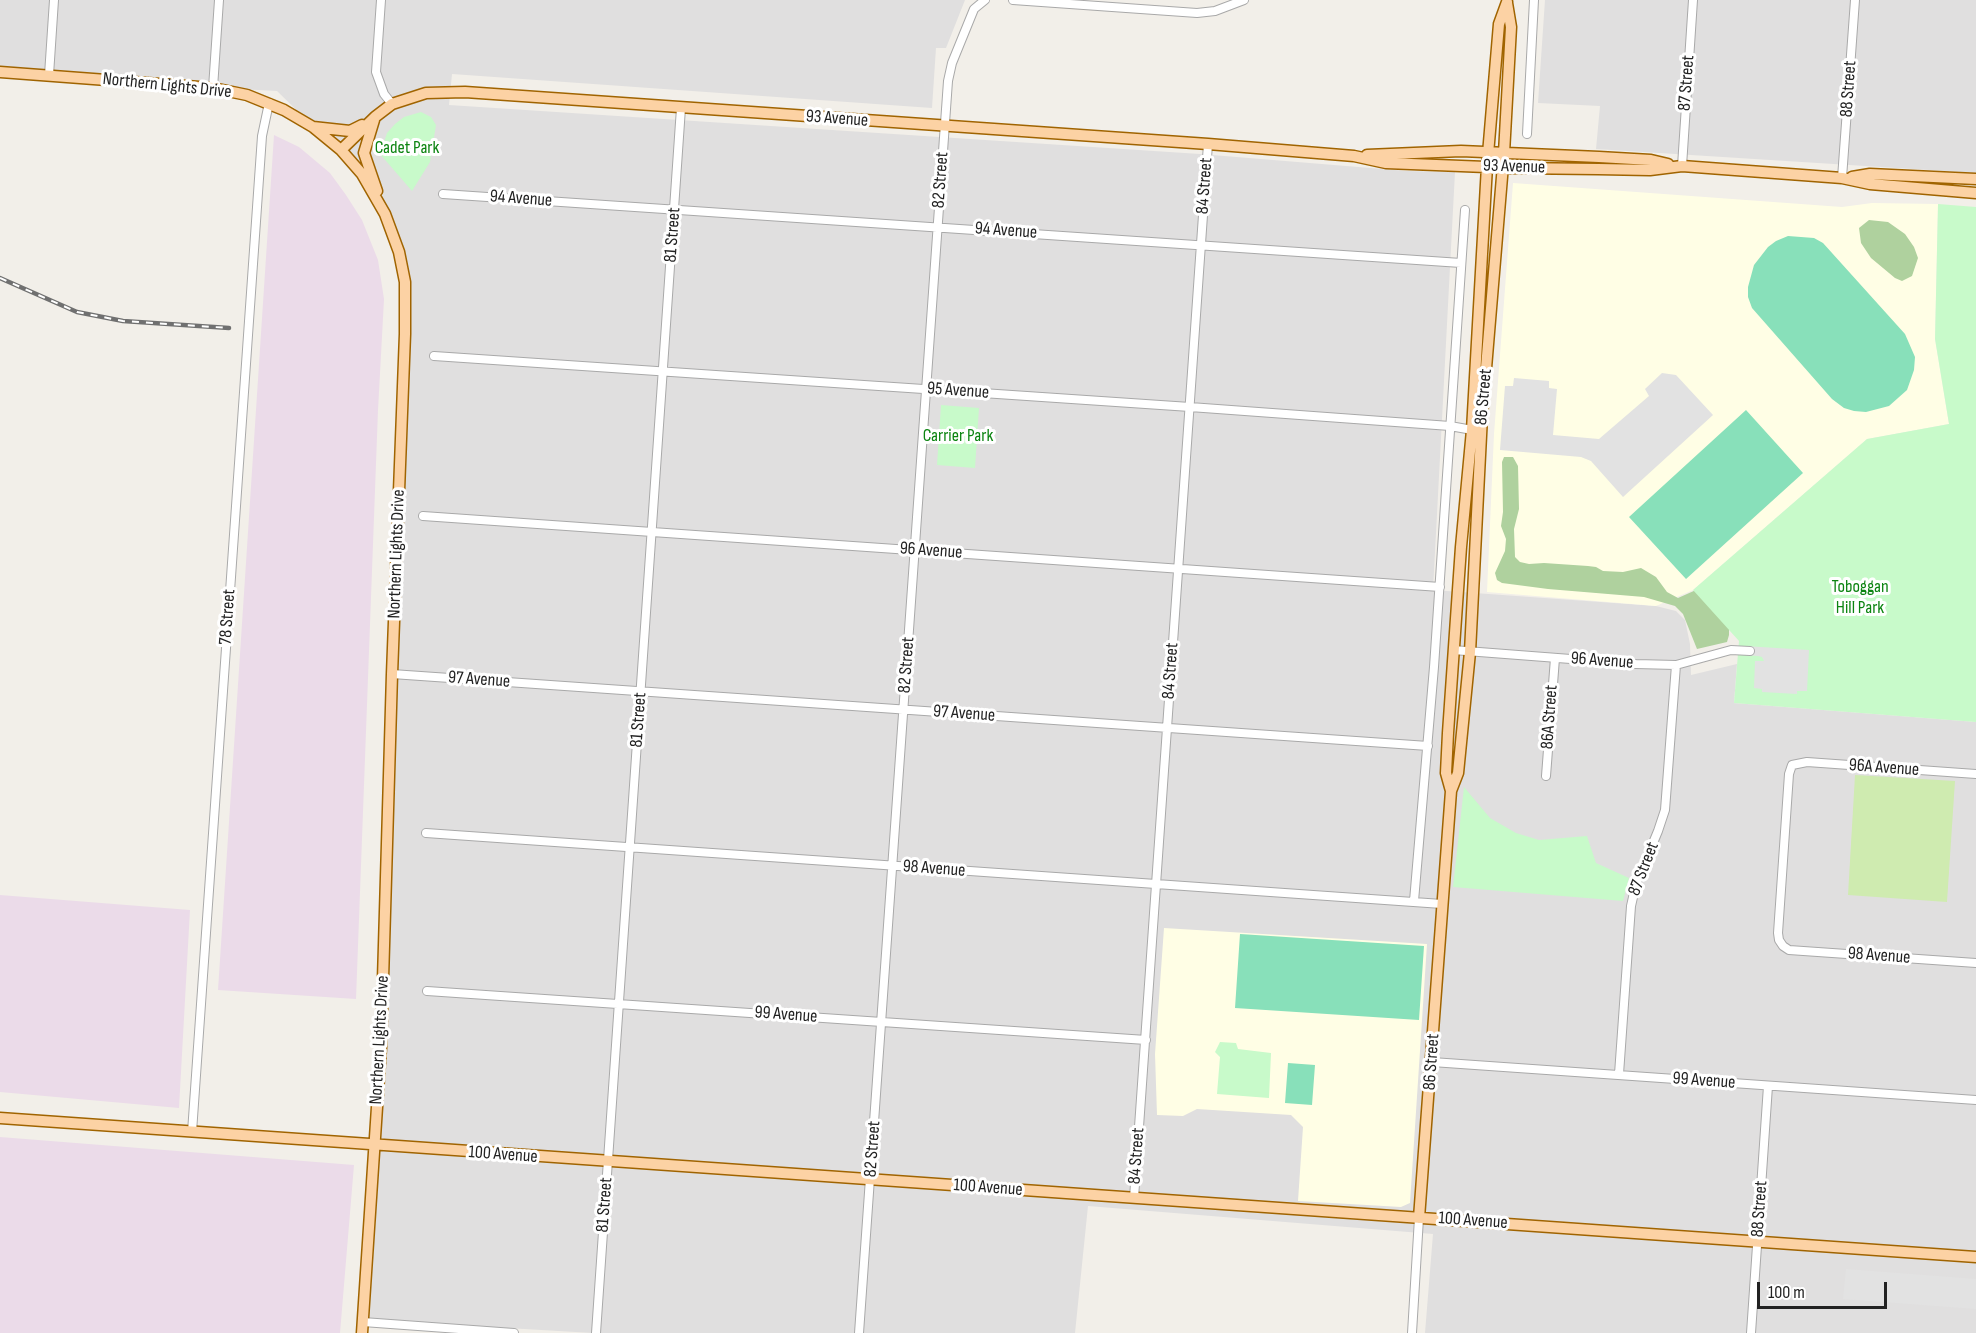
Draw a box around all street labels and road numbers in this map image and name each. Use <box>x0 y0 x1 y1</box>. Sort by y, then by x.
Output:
street label: 87 Street <box>1674 54 1700 112</box>
street label: 88 Street <box>1836 60 1862 118</box>
street label: Northern Lights Drive <box>102 68 232 104</box>
street label: 93 Avenue <box>805 106 869 132</box>
street label: 82 Street <box>928 151 954 209</box>
street label: 93 Avenue <box>1482 155 1546 179</box>
street label: 84 Street <box>1192 157 1218 215</box>
street label: 94 Avenue <box>489 186 553 212</box>
street label: 81 Street <box>660 207 686 263</box>
street label: 94 Avenue <box>974 218 1038 244</box>
street label: 86 Street <box>1471 368 1497 426</box>
street label: 95 Avenue <box>926 378 990 404</box>
street label: Northern Lights Drive <box>384 489 410 619</box>
street label: 96 Avenue <box>899 538 963 564</box>
street label: 78 Street <box>215 588 241 646</box>
street label: 82 Street <box>894 636 920 694</box>
street label: 84 Street <box>1158 642 1184 700</box>
street label: 96 Avenue <box>1570 648 1634 674</box>
street label: 97 Avenue <box>447 667 511 693</box>
street label: 86A Street <box>1537 684 1563 750</box>
street label: 81 Street <box>626 692 652 748</box>
street label: 97 Avenue <box>932 701 996 727</box>
street label: 96A Avenue <box>1848 755 1920 781</box>
street label: 87 Street <box>1624 839 1664 899</box>
street label: 98 Avenue <box>902 856 966 882</box>
street label: 98 Avenue <box>1847 943 1911 969</box>
street label: Northern Lights Drive <box>366 975 394 1105</box>
street label: 99 Avenue <box>754 1002 818 1028</box>
street label: 86 Street <box>1419 1033 1445 1091</box>
street label: 99 Avenue <box>1672 1068 1736 1094</box>
street label: 82 Street <box>860 1120 886 1178</box>
street label: 84 Street <box>1124 1127 1150 1185</box>
street label: 100 Avenue <box>468 1142 538 1168</box>
street label: 100 Avenue <box>953 1175 1023 1201</box>
street label: 81 Street <box>592 1177 618 1233</box>
street label: 88 Street <box>1747 1180 1773 1238</box>
street label: 100 Avenue <box>1438 1208 1508 1234</box>

